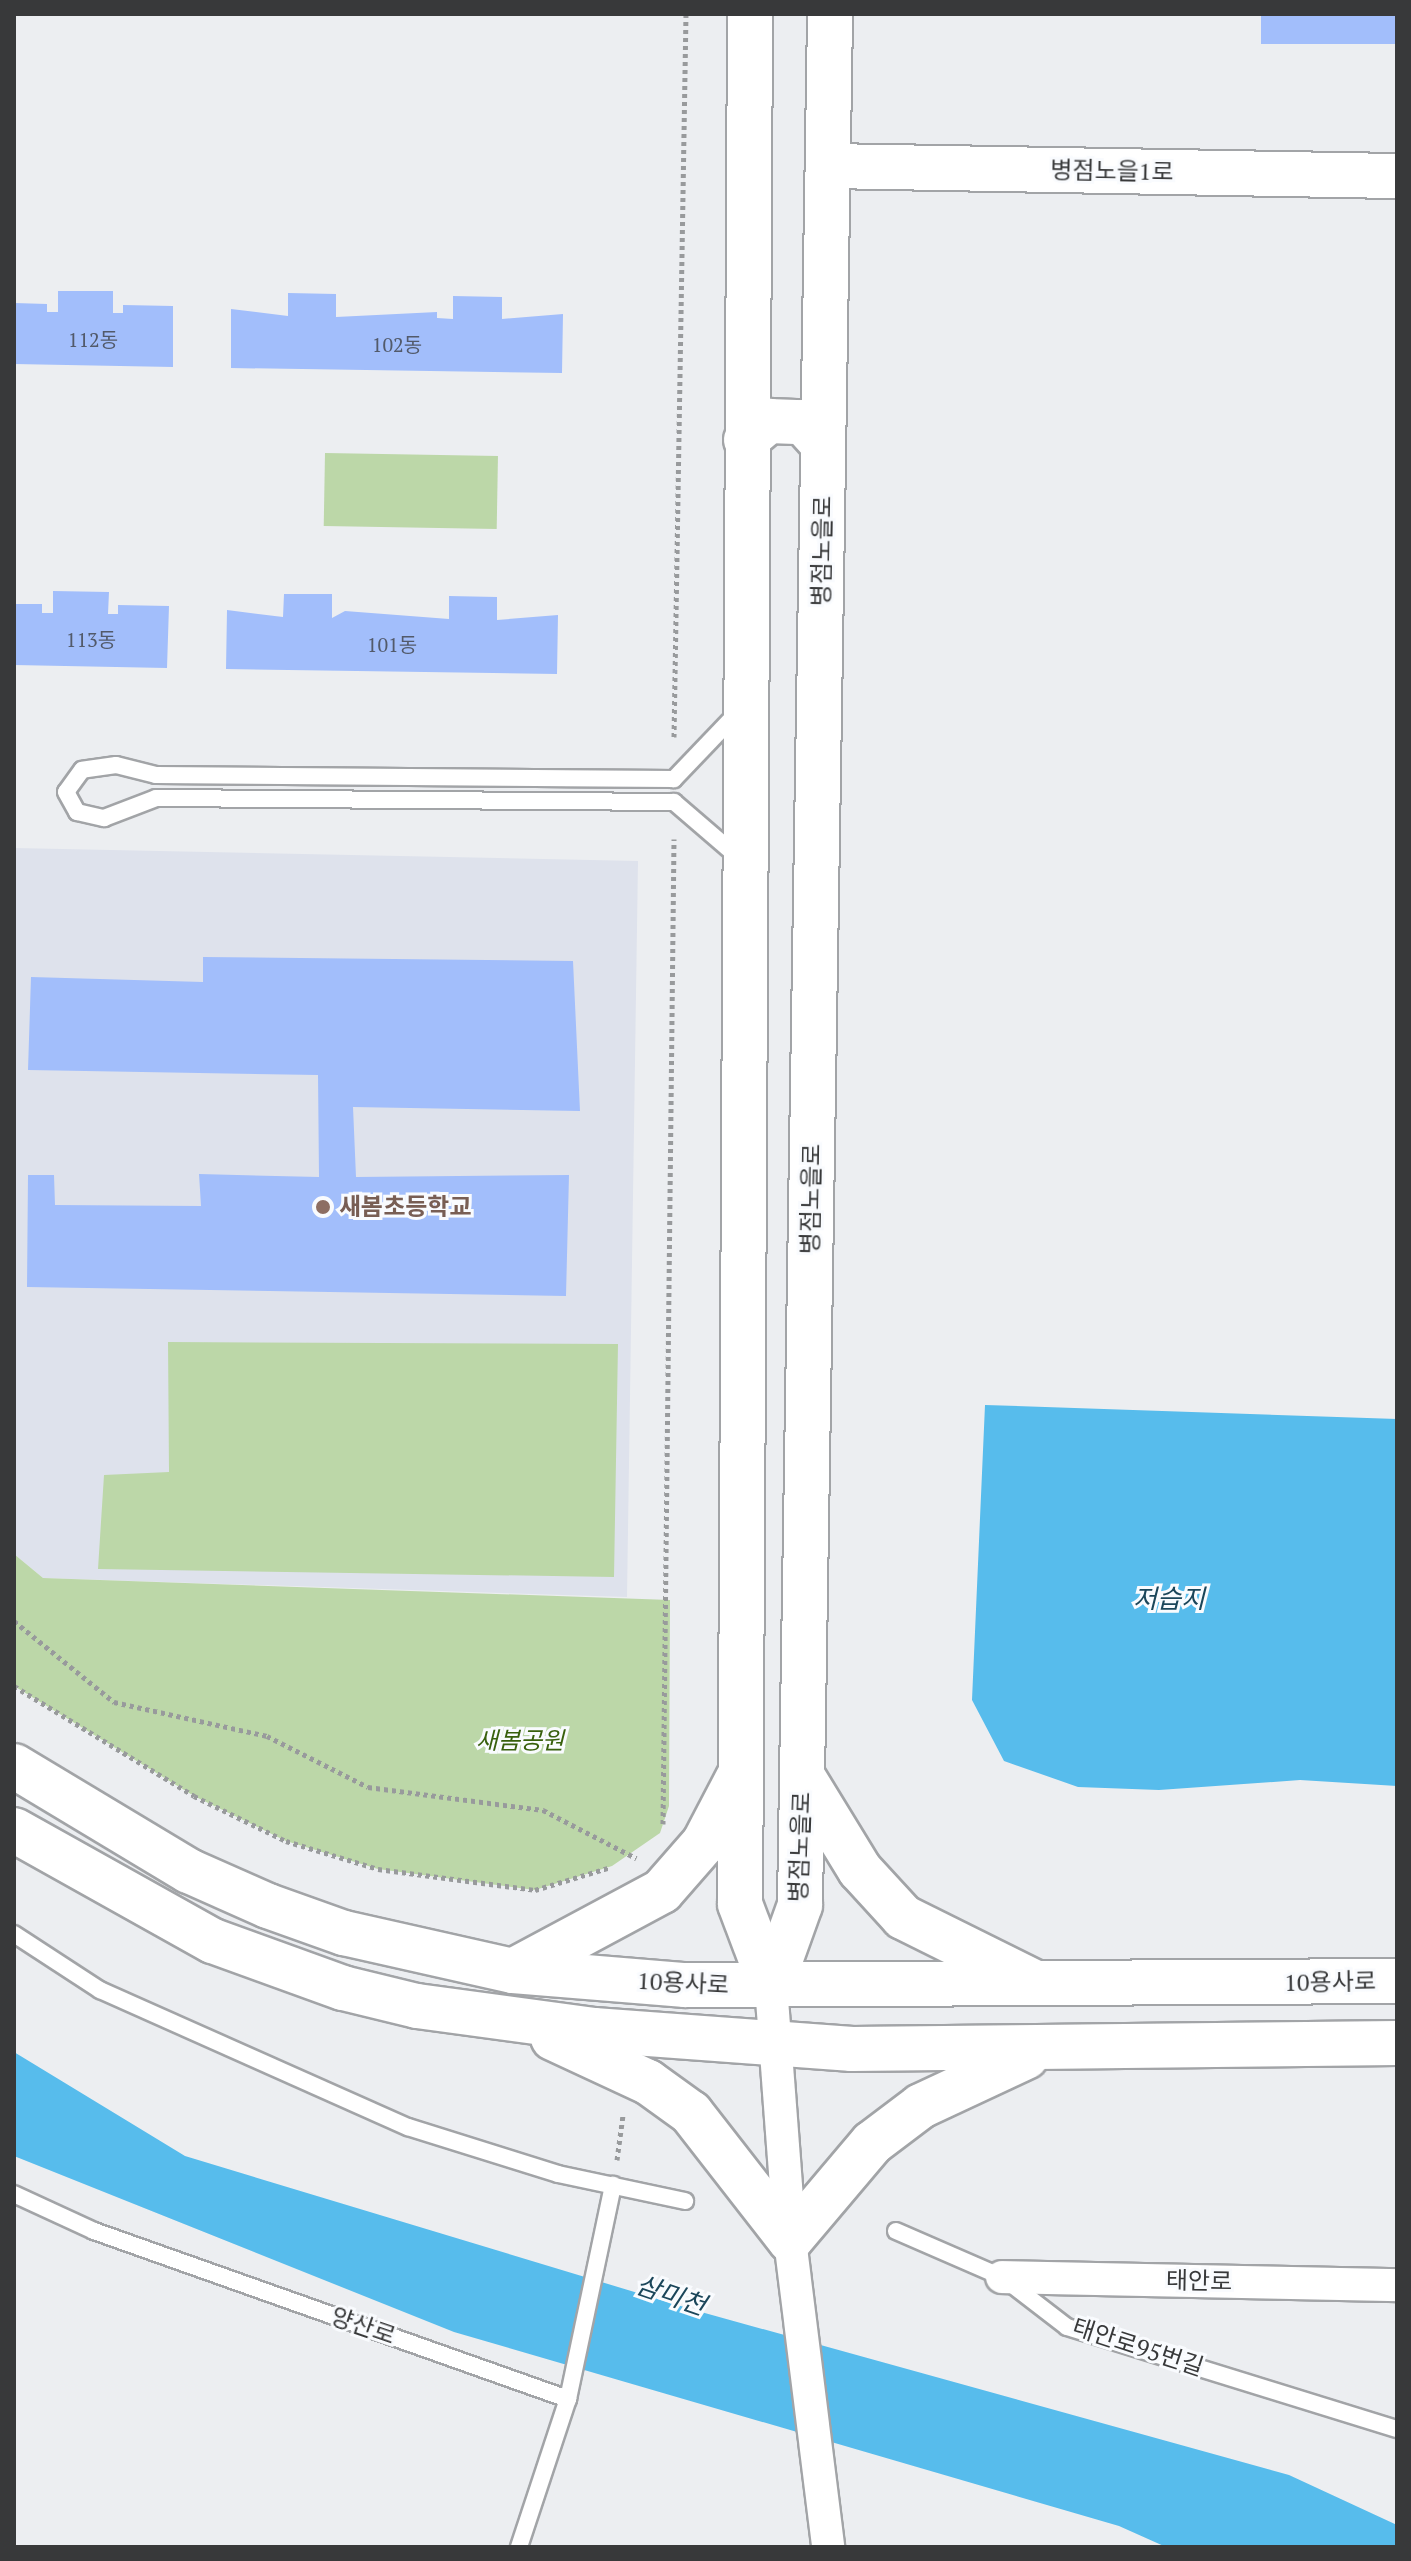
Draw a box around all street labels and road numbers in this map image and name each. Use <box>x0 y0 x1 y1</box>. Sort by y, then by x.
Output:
street label: 병점노을1로 <box>1050 156 1174 186</box>
street label: 병점노을로 <box>807 496 837 606</box>
street label: 병점노을로 <box>796 1144 826 1254</box>
street label: 병점노을로 <box>784 1791 816 1903</box>
street label: 10용사로 <box>636 1966 730 2000</box>
street label: 10용사로 <box>1284 1967 1376 1997</box>
street label: 태안로 <box>1166 2266 1232 2296</box>
street label: 양산로 <box>327 2302 399 2350</box>
street label: 태안로95번길 <box>1069 2312 1207 2382</box>

